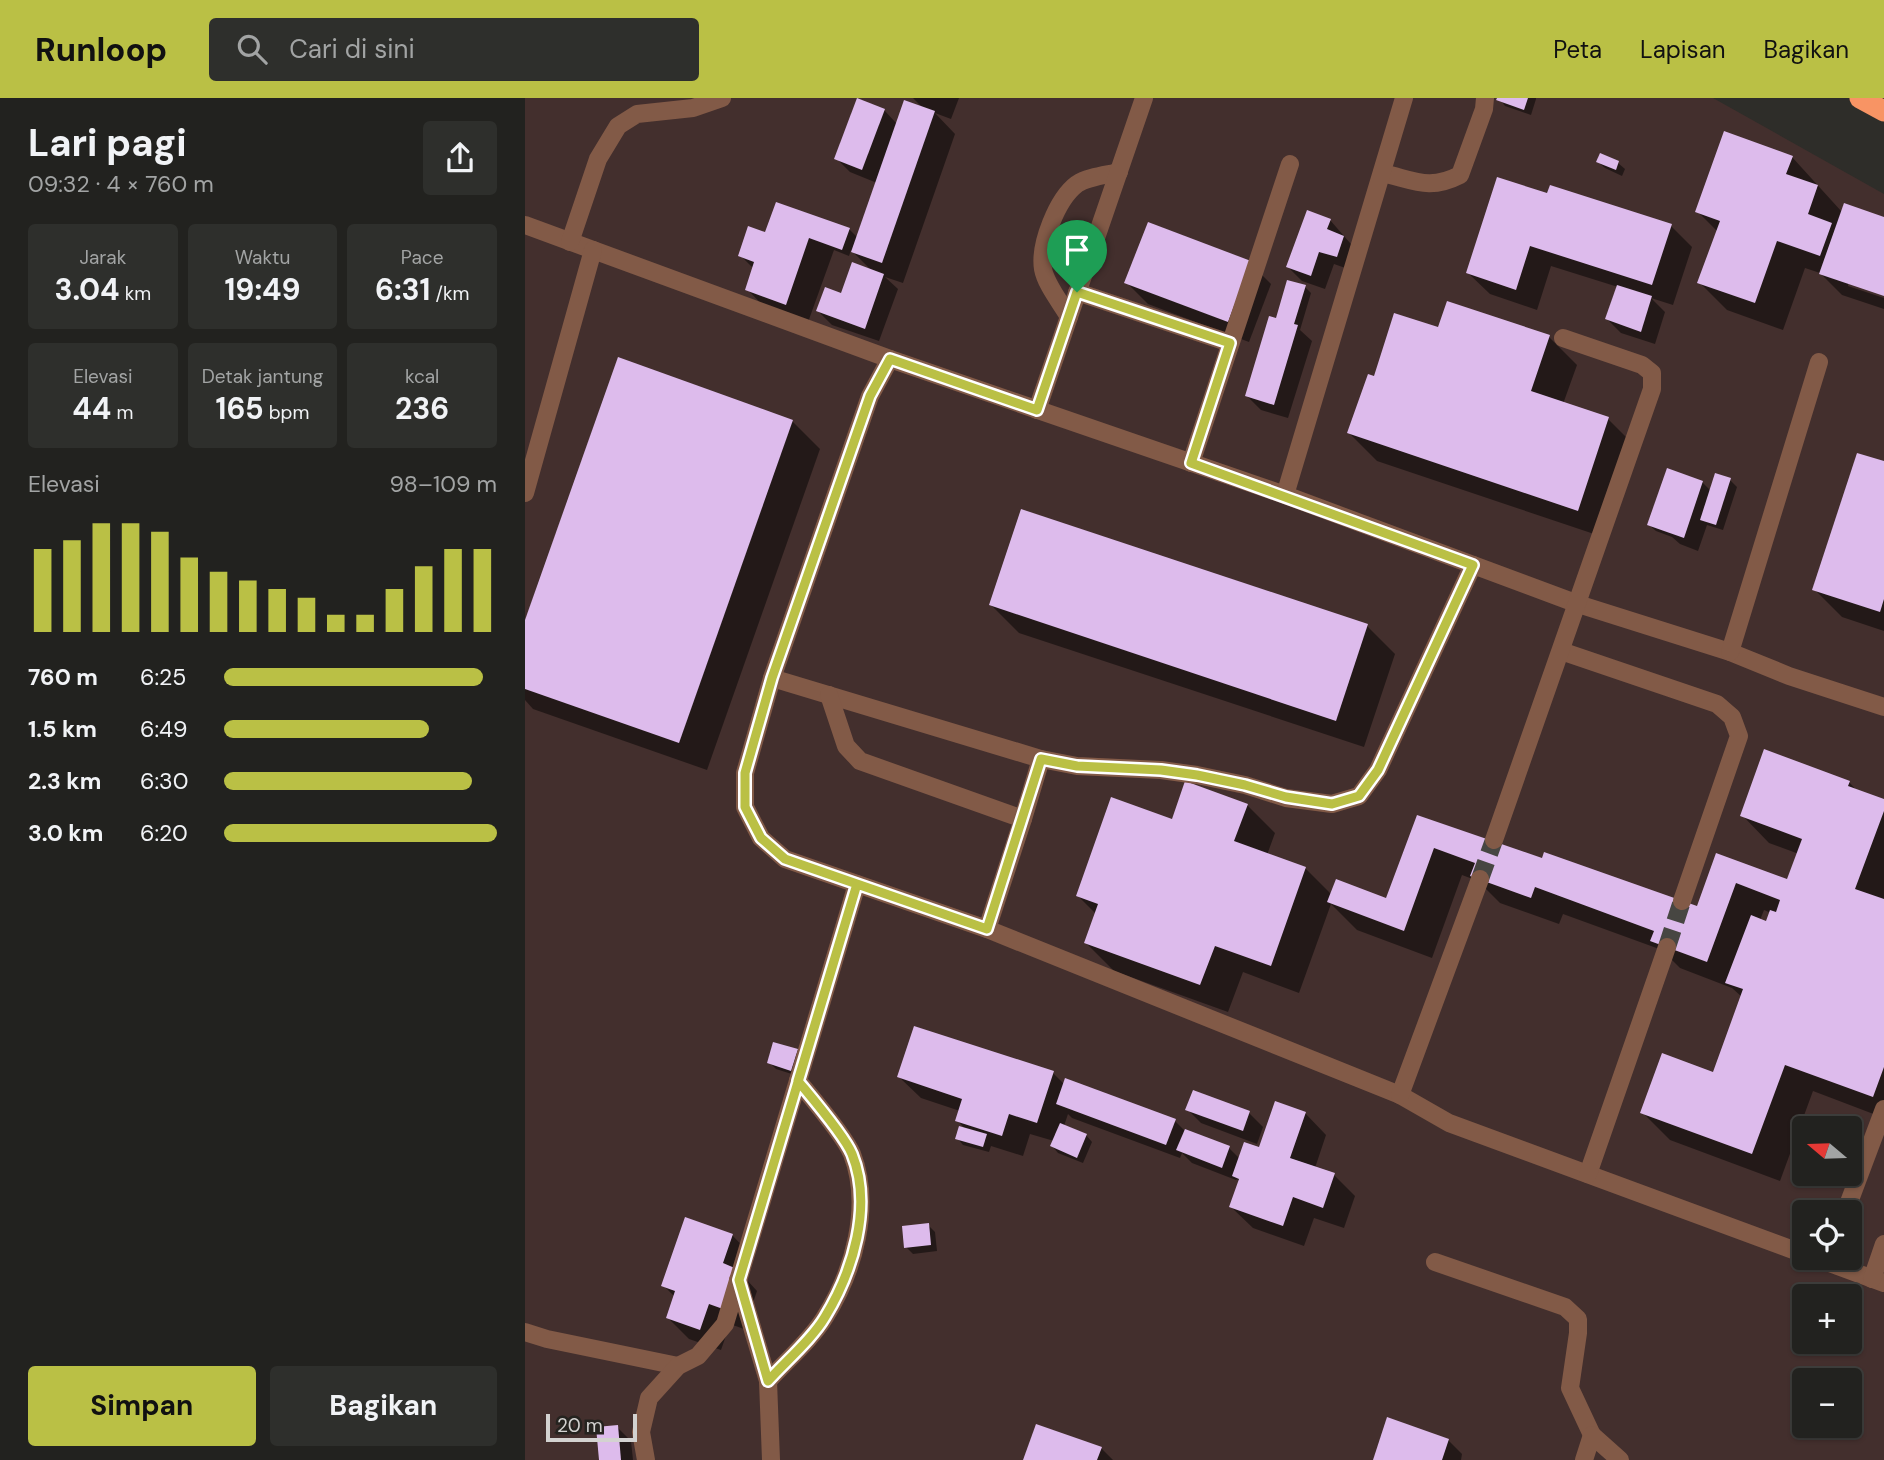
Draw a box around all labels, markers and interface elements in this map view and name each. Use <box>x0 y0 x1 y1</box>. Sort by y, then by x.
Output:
search box <box>209 18 699 81</box>
text: Runloop <box>35 28 167 71</box>
icon: search <box>233 30 271 68</box>
text: Cari di sini <box>289 32 415 66</box>
text: Peta <box>1553 34 1602 65</box>
text: Lapisan <box>1640 34 1725 65</box>
text: Bagikan <box>1763 34 1849 65</box>
text: Lari pagi <box>28 118 187 168</box>
button: share <box>423 121 497 195</box>
text: 09:32 · 4 × 760 m <box>28 169 214 199</box>
pin <box>1047 220 1107 292</box>
icon: arrive <box>1058 231 1096 269</box>
text: Jarak <box>79 245 126 270</box>
text: Waktu <box>235 245 290 270</box>
text: Pace <box>401 245 443 270</box>
text: 3.04 <box>55 270 120 309</box>
text: 19:49 <box>224 270 301 309</box>
text: 6:31 <box>375 270 430 309</box>
text: km <box>120 281 151 306</box>
text: /km <box>430 281 469 306</box>
text: Elevasi <box>73 364 133 389</box>
text: Detak jantung <box>202 364 323 389</box>
text: kcal <box>405 364 439 389</box>
text: 44 <box>72 389 111 428</box>
text: 165 <box>216 389 264 428</box>
text: 236 <box>395 389 449 428</box>
text: m <box>111 400 133 425</box>
text: bpm <box>264 400 309 425</box>
text: Elevasi <box>28 469 100 499</box>
text: 98–109 m <box>390 469 497 499</box>
text: 760 m <box>28 662 98 692</box>
text: 6:25 <box>140 662 186 692</box>
text: 1.5 km <box>28 714 97 744</box>
text: 6:49 <box>140 714 188 744</box>
text: 2.3 km <box>28 766 101 796</box>
text: 6:30 <box>140 766 188 796</box>
text: 3.0 km <box>28 818 103 848</box>
text: 6:20 <box>140 818 188 848</box>
north arrow <box>1792 1116 1862 1186</box>
map controls <box>1792 1116 1862 1438</box>
button: locate <box>1792 1200 1862 1270</box>
button: + <box>1792 1284 1862 1354</box>
button: Simpan <box>28 1366 256 1446</box>
button: Bagikan <box>270 1366 497 1446</box>
button: − <box>1792 1368 1862 1438</box>
scale bar <box>546 1411 637 1443</box>
text: 20 m <box>557 1413 603 1438</box>

